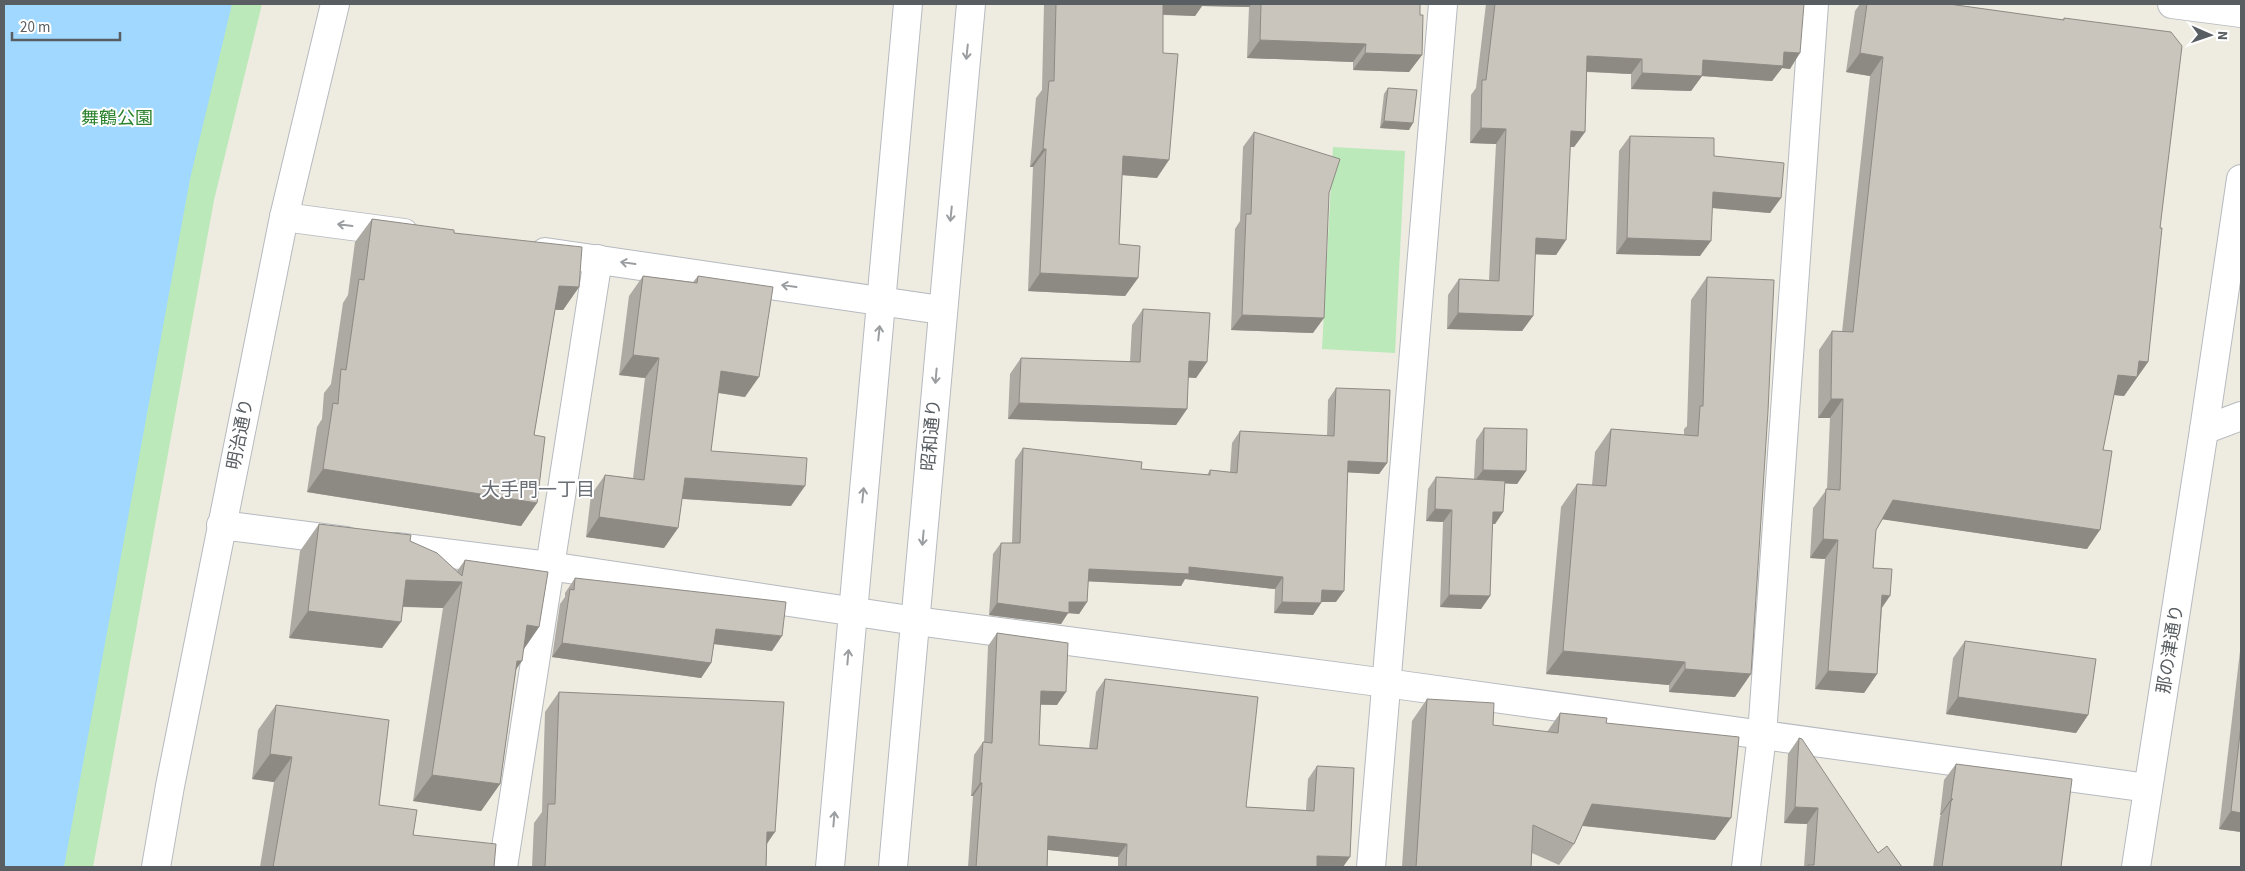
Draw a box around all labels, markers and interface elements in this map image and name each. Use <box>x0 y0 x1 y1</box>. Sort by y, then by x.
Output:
scale bar <box>12 10 120 42</box>
north arrow <box>2185 10 2235 60</box>
text: 20 m <box>20 17 50 38</box>
text: N <box>2212 30 2232 40</box>
one-way arrow <box>962 44 971 60</box>
park label: 舞鶴公園 <box>81 106 153 131</box>
one-way arrow <box>946 206 956 222</box>
one-way arrow <box>338 220 354 230</box>
one-way arrow <box>620 258 636 268</box>
one-way arrow <box>781 281 797 291</box>
one-way arrow <box>874 326 884 342</box>
one-way arrow <box>931 368 941 384</box>
street label: 明治通り <box>221 396 260 472</box>
street label: 昭和通り <box>916 398 947 472</box>
district label: 大手門一丁目 <box>481 477 595 504</box>
one-way arrow <box>859 487 868 503</box>
one-way arrow <box>918 530 927 546</box>
street label: 那の津通り <box>2151 603 2190 695</box>
one-way arrow <box>843 649 853 665</box>
one-way arrow <box>829 811 839 827</box>

